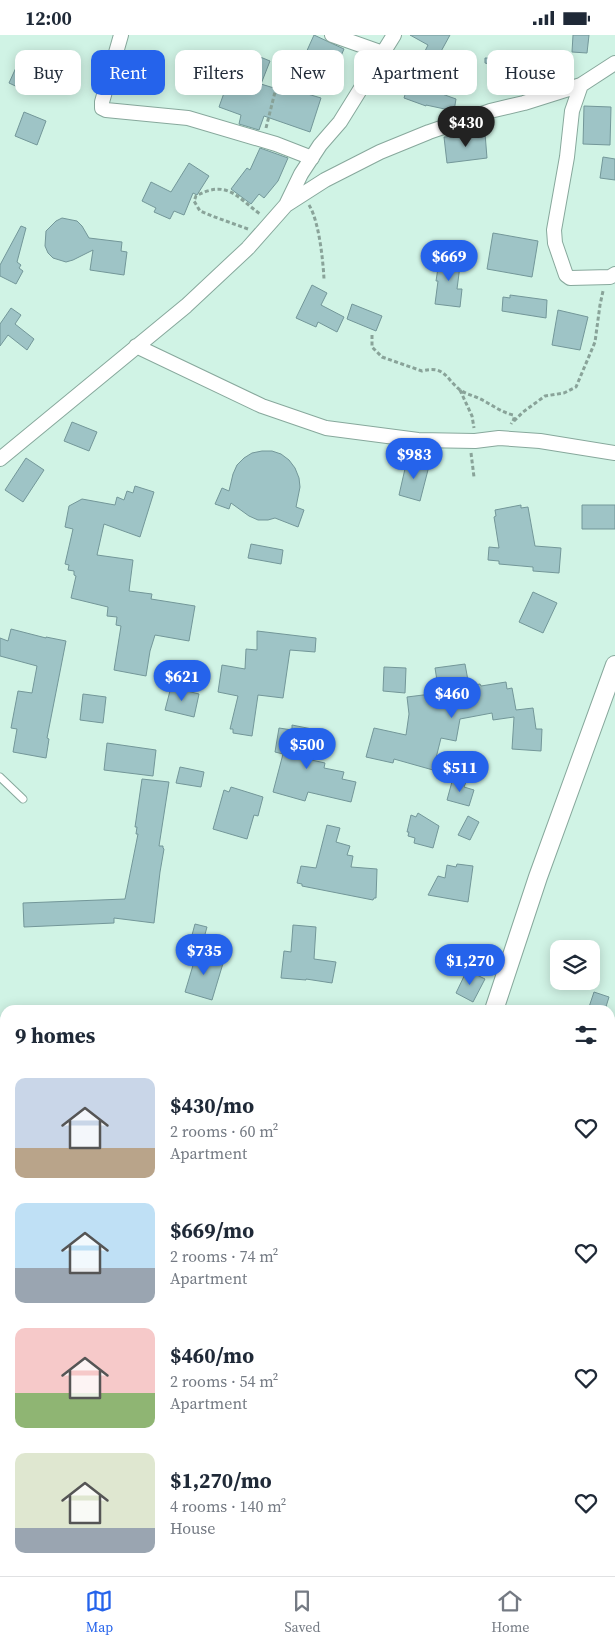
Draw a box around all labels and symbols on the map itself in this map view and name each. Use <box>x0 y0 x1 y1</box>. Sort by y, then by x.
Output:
pin: $430 <box>436 105 496 148</box>
pin: $669 <box>419 239 479 282</box>
pin: $983 <box>384 437 444 480</box>
pin: $621 <box>152 659 212 702</box>
pin: $460 <box>422 677 482 719</box>
pin: $500 <box>277 727 337 770</box>
pin: $511 <box>430 751 490 793</box>
pin: $735 <box>174 933 234 976</box>
pin: $1,270 <box>429 943 511 986</box>

